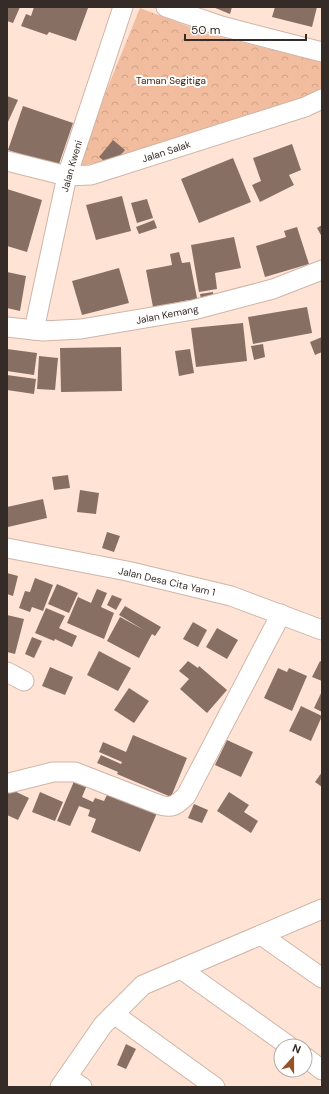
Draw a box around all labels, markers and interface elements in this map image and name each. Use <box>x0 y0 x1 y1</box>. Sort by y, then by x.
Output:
scale bar <box>185 16 306 42</box>
text: 50 m <box>191 22 220 38</box>
park label: Taman Segitiga <box>136 74 206 87</box>
street label: Jalan Salak <box>140 137 192 165</box>
street label: Jalan Kweni <box>58 139 85 194</box>
street label: Jalan Kemang <box>135 302 200 327</box>
street label: Jalan Desa Cita Yam 1 <box>117 564 217 599</box>
north arrow <box>273 1038 313 1078</box>
text: N <box>290 1041 303 1057</box>

